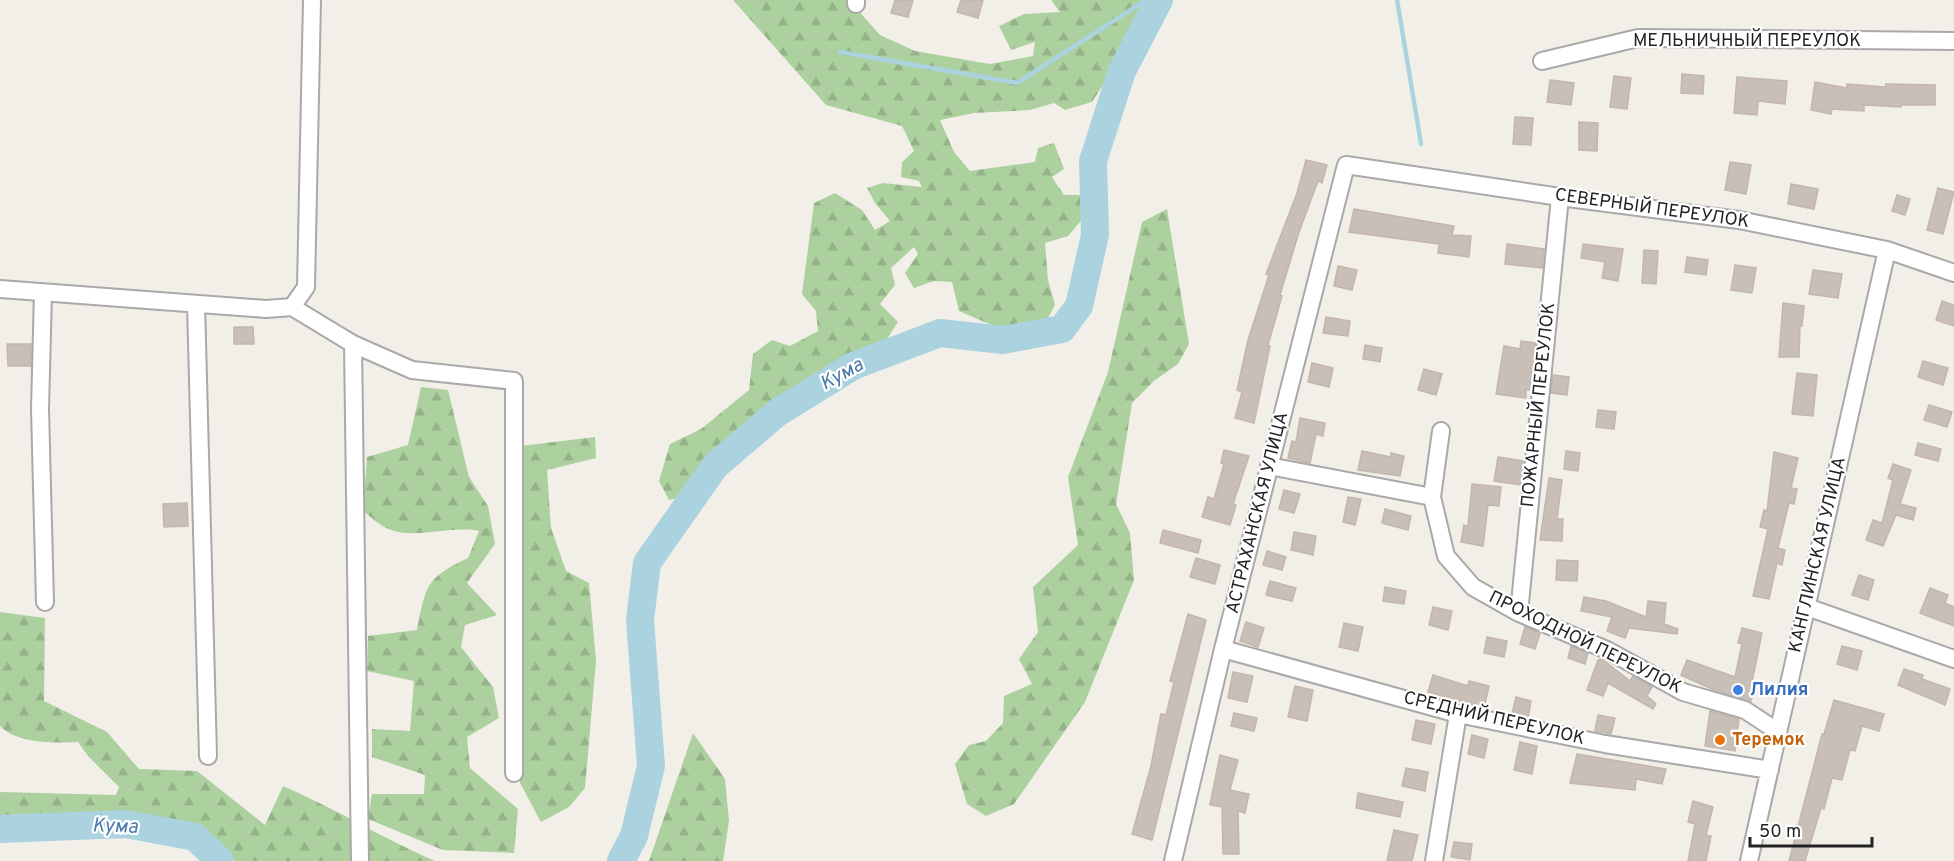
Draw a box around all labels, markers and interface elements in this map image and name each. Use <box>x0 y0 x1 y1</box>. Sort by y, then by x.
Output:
street label: МЕЛЬНИЧНЫЙ ПЕРЕУЛОК <box>1633 28 1861 53</box>
street label: СЕВЕРНЫЙ ПЕРЕУЛОК <box>1553 182 1751 234</box>
street label: ПОЖАРНЫЙ ПЕРЕУЛОК <box>1515 301 1561 508</box>
water label: Кума <box>816 352 869 397</box>
street label: АСТРАХАНСКАЯ УЛИЦА <box>1222 410 1294 616</box>
street label: КАНГЛИНСКАЯ УЛИЦА <box>1784 455 1852 655</box>
street label: ПРОХОДНОЙ ПЕРЕУЛОК <box>1485 584 1686 700</box>
place label: Лилия <box>1750 679 1808 702</box>
marker: Лилия <box>1731 683 1745 697</box>
street label: СРЕДНИЙ ПЕРЕУЛОК <box>1401 685 1587 751</box>
place label: Теремок <box>1732 729 1806 752</box>
marker: Теремок <box>1713 733 1727 747</box>
scale bar <box>1750 810 1872 848</box>
water label: Кума <box>92 813 139 841</box>
text: 50 m <box>1759 821 1801 844</box>

